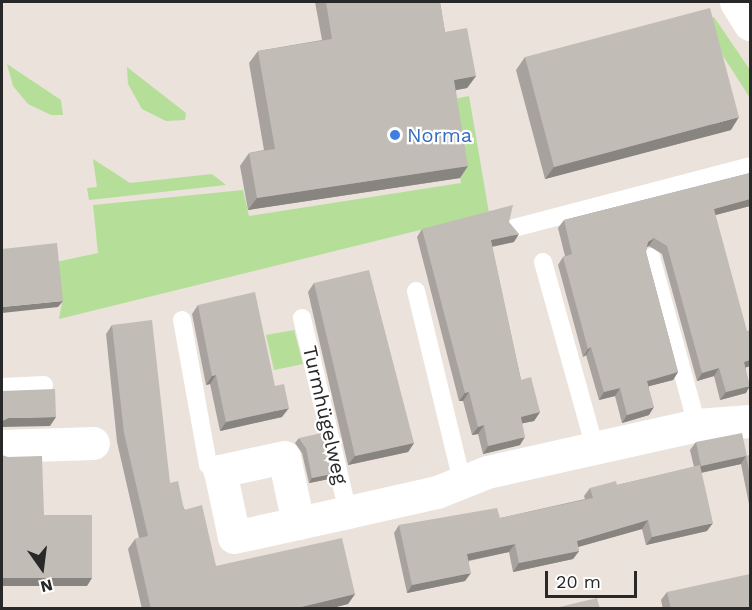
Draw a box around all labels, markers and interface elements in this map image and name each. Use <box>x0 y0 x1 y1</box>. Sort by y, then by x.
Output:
place label: Norma <box>407 123 472 147</box>
marker: Norma <box>388 128 402 142</box>
street label: Turmhügelweg <box>297 343 353 487</box>
north arrow <box>12 538 72 598</box>
scale bar <box>548 559 640 597</box>
text: 20 m <box>556 571 601 592</box>
text: N <box>38 575 55 597</box>

